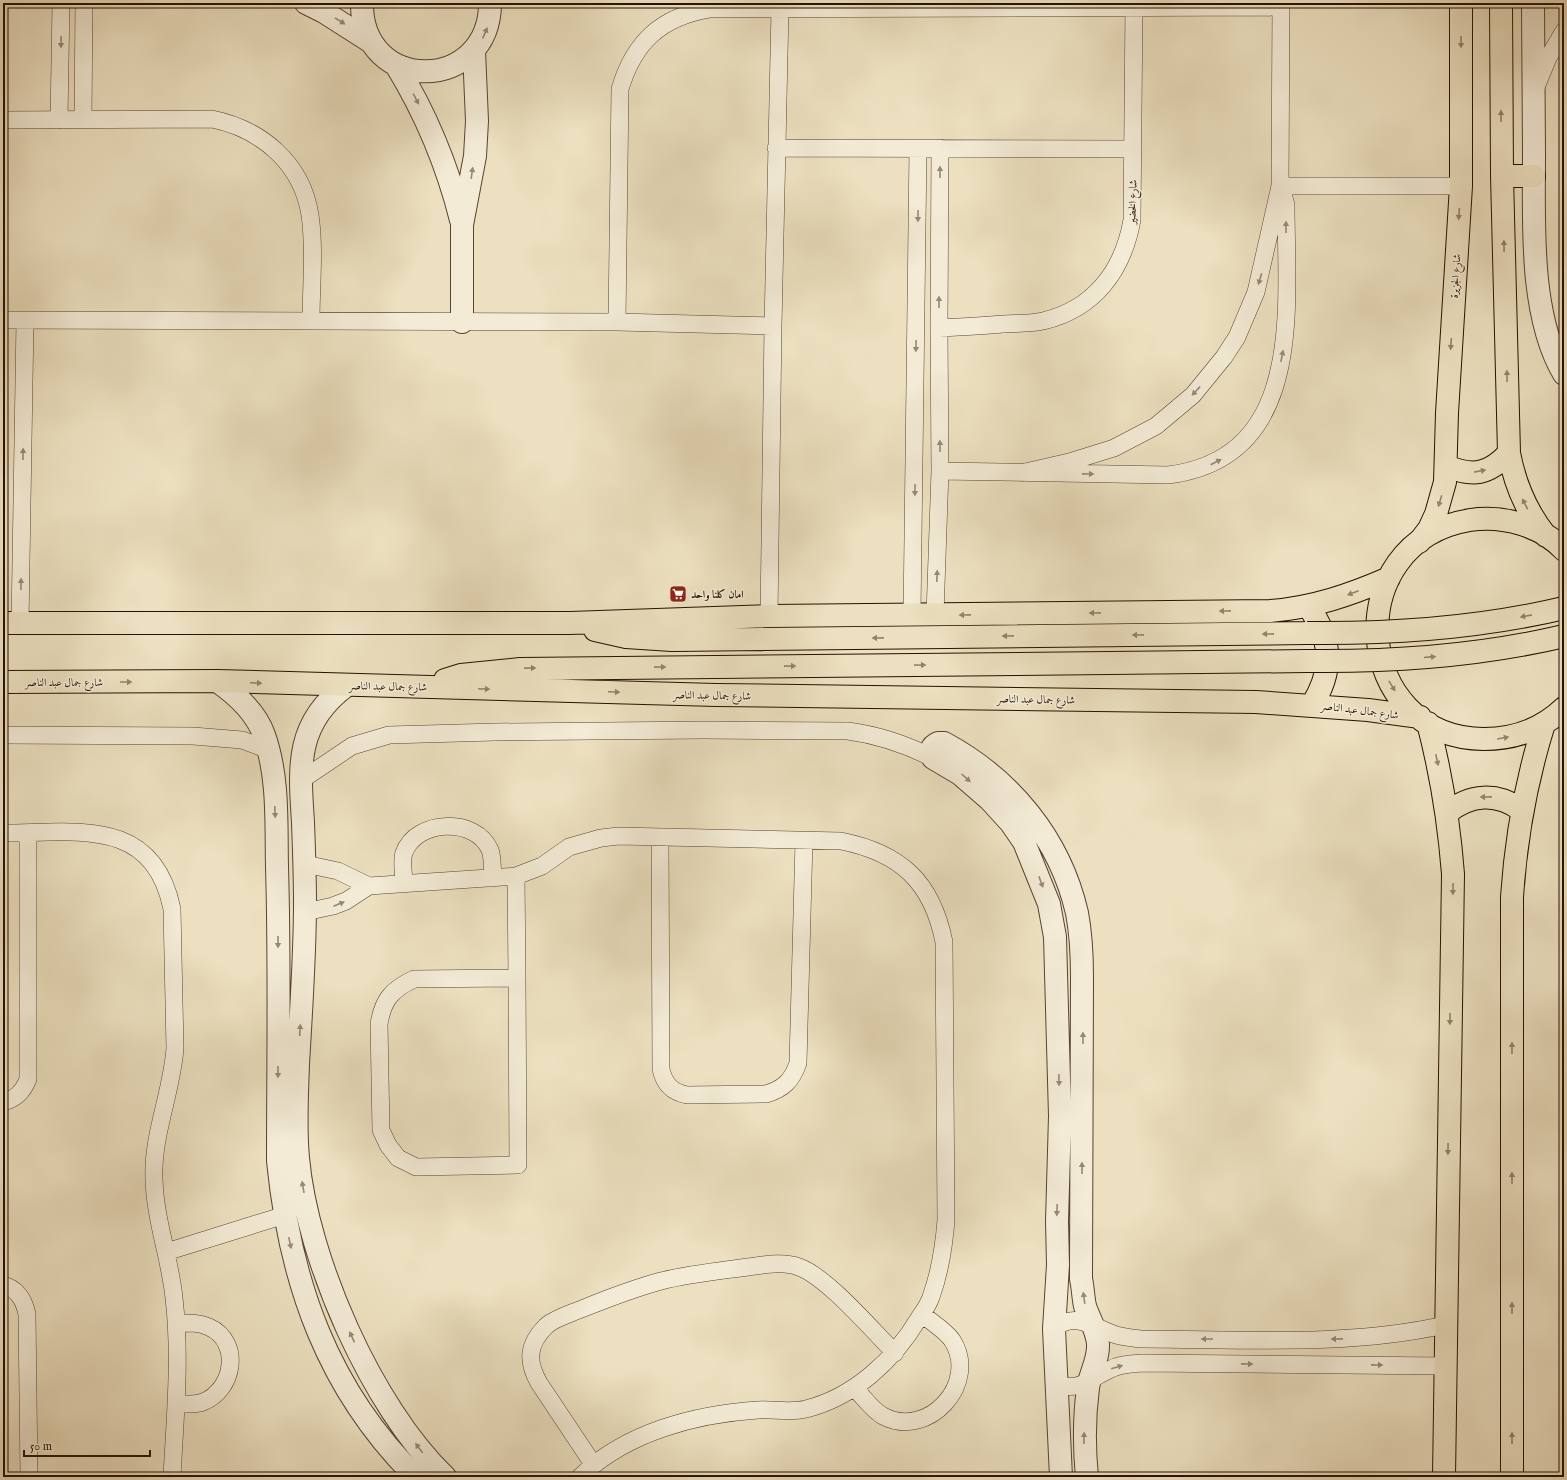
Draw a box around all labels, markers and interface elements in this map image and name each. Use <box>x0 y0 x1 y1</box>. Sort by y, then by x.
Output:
one-way arrow <box>334 18 346 25</box>
one-way arrow <box>482 27 488 38</box>
one-way arrow <box>57 36 64 48</box>
one-way arrow <box>1458 36 1464 49</box>
one-way arrow <box>413 93 419 104</box>
one-way arrow <box>1498 110 1505 122</box>
one-way arrow <box>937 165 943 178</box>
one-way arrow <box>469 167 475 179</box>
street label: شارع الخضير <box>1125 179 1143 226</box>
one-way arrow <box>1456 208 1463 220</box>
one-way arrow <box>914 210 921 222</box>
one-way arrow <box>1283 220 1289 233</box>
one-way arrow <box>1500 240 1507 252</box>
street label: شارع الجزيرة <box>1447 253 1467 299</box>
one-way arrow <box>1257 273 1263 285</box>
one-way arrow <box>936 295 942 308</box>
one-way arrow <box>1448 338 1455 350</box>
one-way arrow <box>913 340 919 353</box>
one-way arrow <box>1279 350 1285 363</box>
one-way arrow <box>1504 369 1510 382</box>
one-way arrow <box>1192 386 1201 396</box>
one-way arrow <box>937 439 943 452</box>
one-way arrow <box>20 447 26 460</box>
one-way arrow <box>1210 459 1221 465</box>
one-way arrow <box>1474 468 1486 474</box>
one-way arrow <box>1082 471 1095 477</box>
one-way arrow <box>912 484 918 497</box>
one-way arrow <box>1437 495 1443 507</box>
one-way arrow <box>1522 498 1528 509</box>
one-way arrow <box>933 570 940 582</box>
one-way arrow <box>18 577 24 590</box>
supermarket icon: امان كلنا واحد <box>668 584 688 604</box>
place label: امان كلنا واحد <box>691 588 744 602</box>
one-way arrow <box>1346 590 1358 596</box>
one-way arrow <box>1218 608 1231 614</box>
one-way arrow <box>1088 610 1101 616</box>
one-way arrow <box>958 612 971 618</box>
one-way arrow <box>1520 613 1532 619</box>
one-way arrow <box>1261 631 1274 637</box>
one-way arrow <box>1131 632 1144 638</box>
one-way arrow <box>1002 633 1014 640</box>
one-way arrow <box>871 635 884 641</box>
one-way arrow <box>1424 654 1436 660</box>
one-way arrow <box>914 661 926 668</box>
one-way arrow <box>784 663 797 669</box>
one-way arrow <box>654 664 667 670</box>
one-way arrow <box>524 665 536 672</box>
street label: شارع جمال عبد الناصر <box>24 676 103 692</box>
one-way arrow <box>120 679 133 685</box>
one-way arrow <box>250 679 262 686</box>
street label: شارع جمال عبد الناصر <box>348 679 427 697</box>
one-way arrow <box>1389 680 1396 692</box>
one-way arrow <box>478 686 491 692</box>
street label: شارع جمال عبد الناصر <box>672 688 751 706</box>
one-way arrow <box>608 689 620 696</box>
street label: شارع جمال عبد الناصر <box>996 692 1075 710</box>
street label: شارع جمال عبد الناصر <box>1319 699 1399 725</box>
one-way arrow <box>1497 735 1509 741</box>
one-way arrow <box>1435 754 1441 767</box>
one-way arrow <box>961 774 971 783</box>
one-way arrow <box>1479 794 1492 800</box>
one-way arrow <box>272 806 279 818</box>
one-way arrow <box>1038 877 1044 889</box>
one-way arrow <box>1450 883 1456 896</box>
one-way arrow <box>333 900 345 907</box>
one-way arrow <box>275 936 281 949</box>
one-way arrow <box>1447 1013 1454 1025</box>
one-way arrow <box>296 1024 303 1036</box>
one-way arrow <box>1080 1031 1086 1044</box>
one-way arrow <box>1509 1041 1515 1054</box>
one-way arrow <box>275 1066 281 1079</box>
one-way arrow <box>1056 1074 1062 1087</box>
one-way arrow <box>1445 1143 1451 1156</box>
one-way arrow <box>1079 1161 1085 1174</box>
one-way arrow <box>1509 1171 1515 1184</box>
one-way arrow <box>300 1181 306 1194</box>
one-way arrow <box>1054 1204 1060 1217</box>
one-way arrow <box>288 1237 294 1249</box>
one-way arrow <box>1081 1292 1087 1304</box>
one-way arrow <box>1509 1301 1515 1314</box>
one-way arrow <box>349 1332 355 1343</box>
one-way arrow <box>1200 1336 1213 1342</box>
one-way arrow <box>1330 1336 1343 1342</box>
one-way arrow <box>1241 1361 1254 1367</box>
one-way arrow <box>1371 1362 1384 1368</box>
one-way arrow <box>1112 1364 1124 1370</box>
one-way arrow <box>1081 1431 1087 1444</box>
one-way arrow <box>1509 1431 1515 1444</box>
scale bar <box>24 1432 150 1458</box>
text: 50 m <box>30 1439 52 1454</box>
one-way arrow <box>416 1443 424 1453</box>

